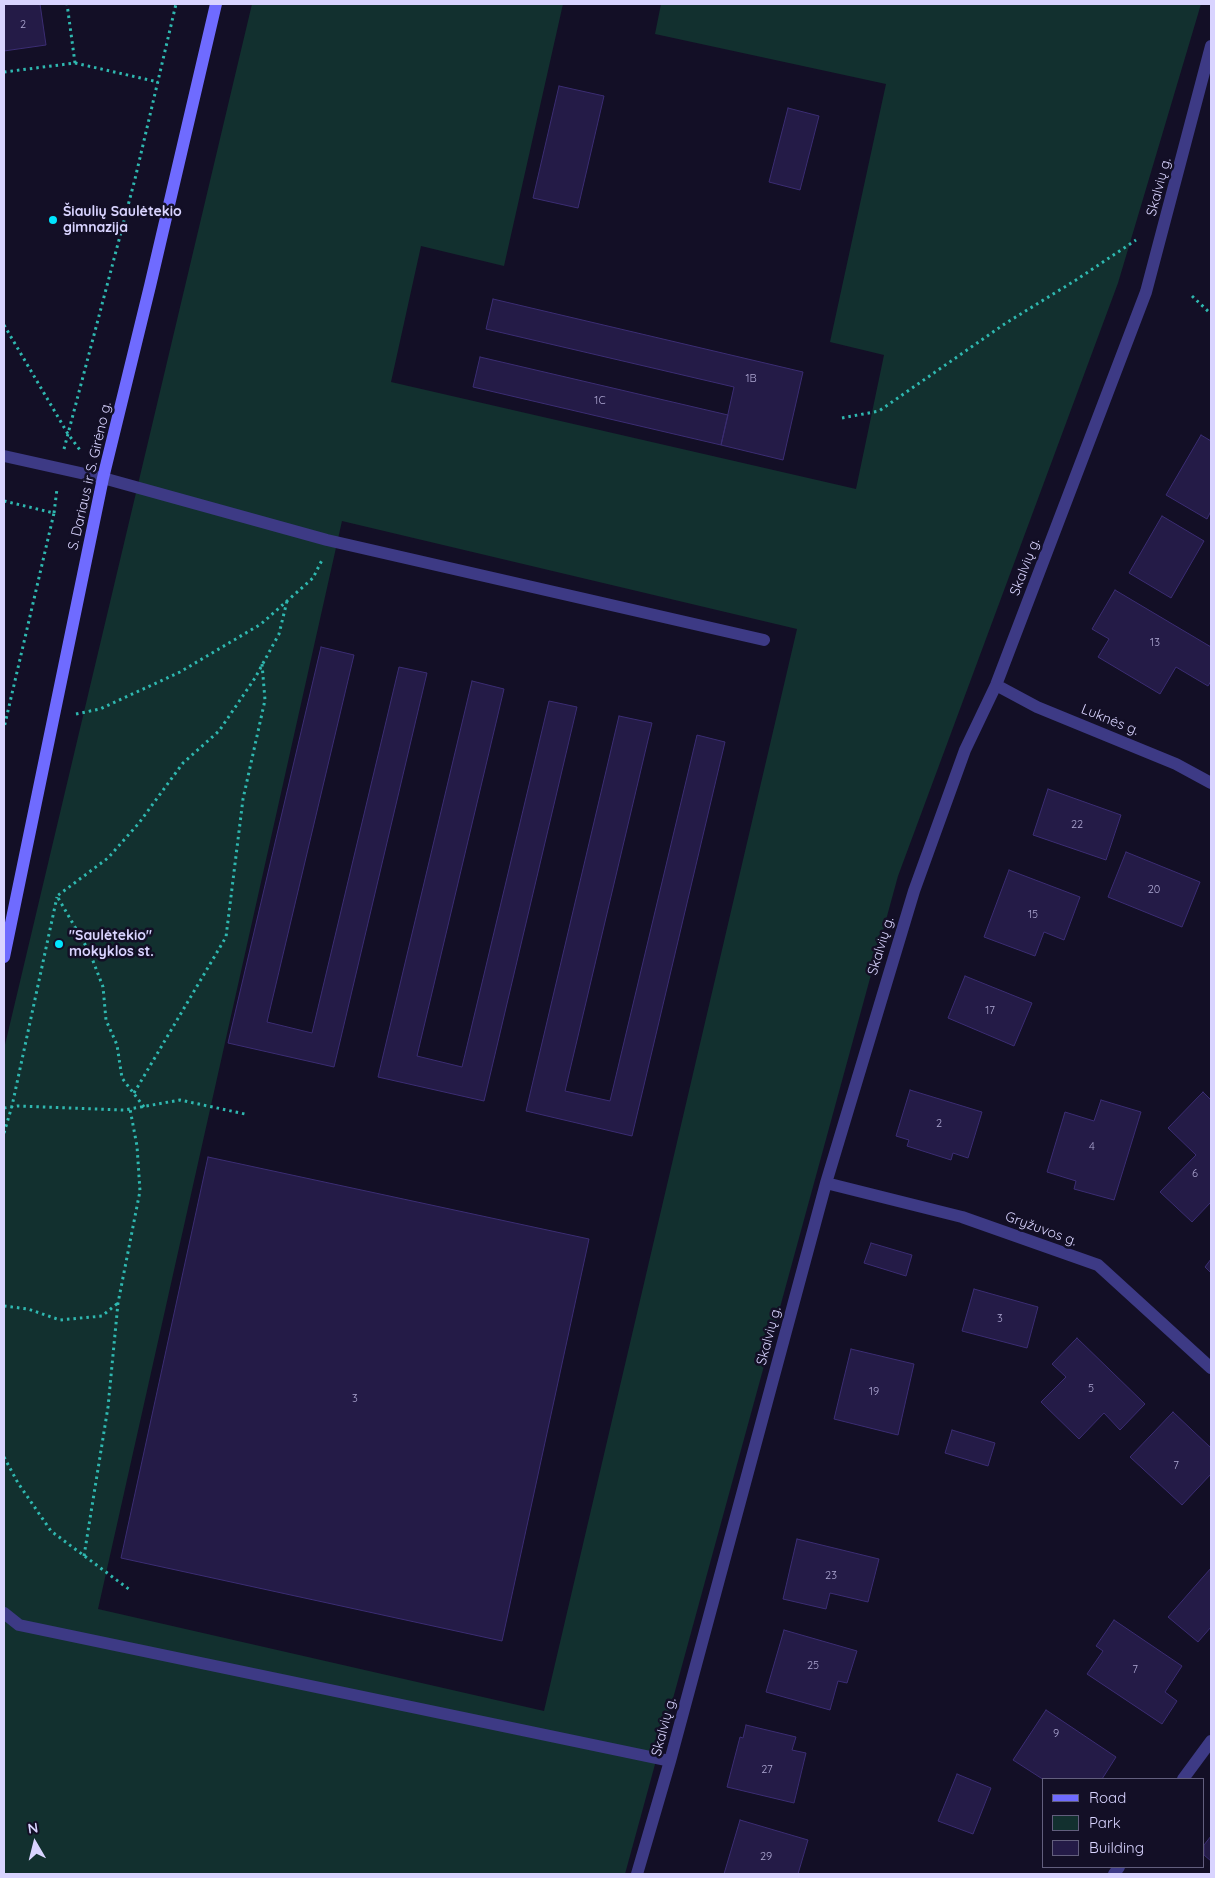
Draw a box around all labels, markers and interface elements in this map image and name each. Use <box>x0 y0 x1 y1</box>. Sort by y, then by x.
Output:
house number: 2 <box>20 18 26 32</box>
street label: Skalvių g. <box>1143 156 1175 218</box>
place label: Šiaulių Saulėtekio gimnazija <box>63 204 182 236</box>
marker: Šiaulių Saulėtekio gimnazija <box>47 214 59 226</box>
house number: 1B <box>745 372 757 386</box>
house number: 1C <box>594 394 606 408</box>
street label: S. Dariaus ir S. Girėno g. <box>65 400 115 552</box>
street label: Skalvių g. <box>1006 536 1044 598</box>
house number: 13 <box>1150 636 1160 650</box>
street label: Luknės g. <box>1079 701 1141 739</box>
house number: 22 <box>1071 818 1083 832</box>
house number: 20 <box>1148 883 1160 897</box>
house number: 15 <box>1028 908 1038 922</box>
street label: Skalvių g. <box>864 915 898 977</box>
place label: "Saulėtekio" mokyklos st. <box>69 928 154 960</box>
marker: "Saulėtekio" mokyklos st. <box>53 938 65 950</box>
house number: 17 <box>985 1004 995 1018</box>
house number: 2 <box>936 1117 942 1131</box>
house number: 4 <box>1089 1140 1095 1154</box>
house number: 6 <box>1192 1167 1198 1181</box>
street label: Gryžuvos g. <box>1003 1208 1079 1250</box>
street label: Skalvių g. <box>753 1305 785 1367</box>
house number: 3 <box>997 1312 1003 1326</box>
house number: 5 <box>1088 1382 1094 1396</box>
house number: 19 <box>869 1385 879 1399</box>
house number: 3 <box>352 1392 358 1406</box>
house number: 7 <box>1173 1459 1179 1473</box>
house number: 23 <box>825 1569 837 1583</box>
house number: 25 <box>807 1659 819 1673</box>
house number: 7 <box>1132 1663 1138 1677</box>
street label: Skalvių g. <box>648 1696 680 1758</box>
house number: 9 <box>1053 1727 1059 1741</box>
house number: 27 <box>761 1763 773 1777</box>
legend <box>1042 1778 1205 1868</box>
text: Road <box>1089 1788 1126 1807</box>
text: Park <box>1089 1813 1121 1832</box>
north arrow <box>10 1818 60 1868</box>
text: N <box>27 1819 39 1838</box>
text: Building <box>1089 1838 1144 1857</box>
house number: 29 <box>760 1850 772 1864</box>

